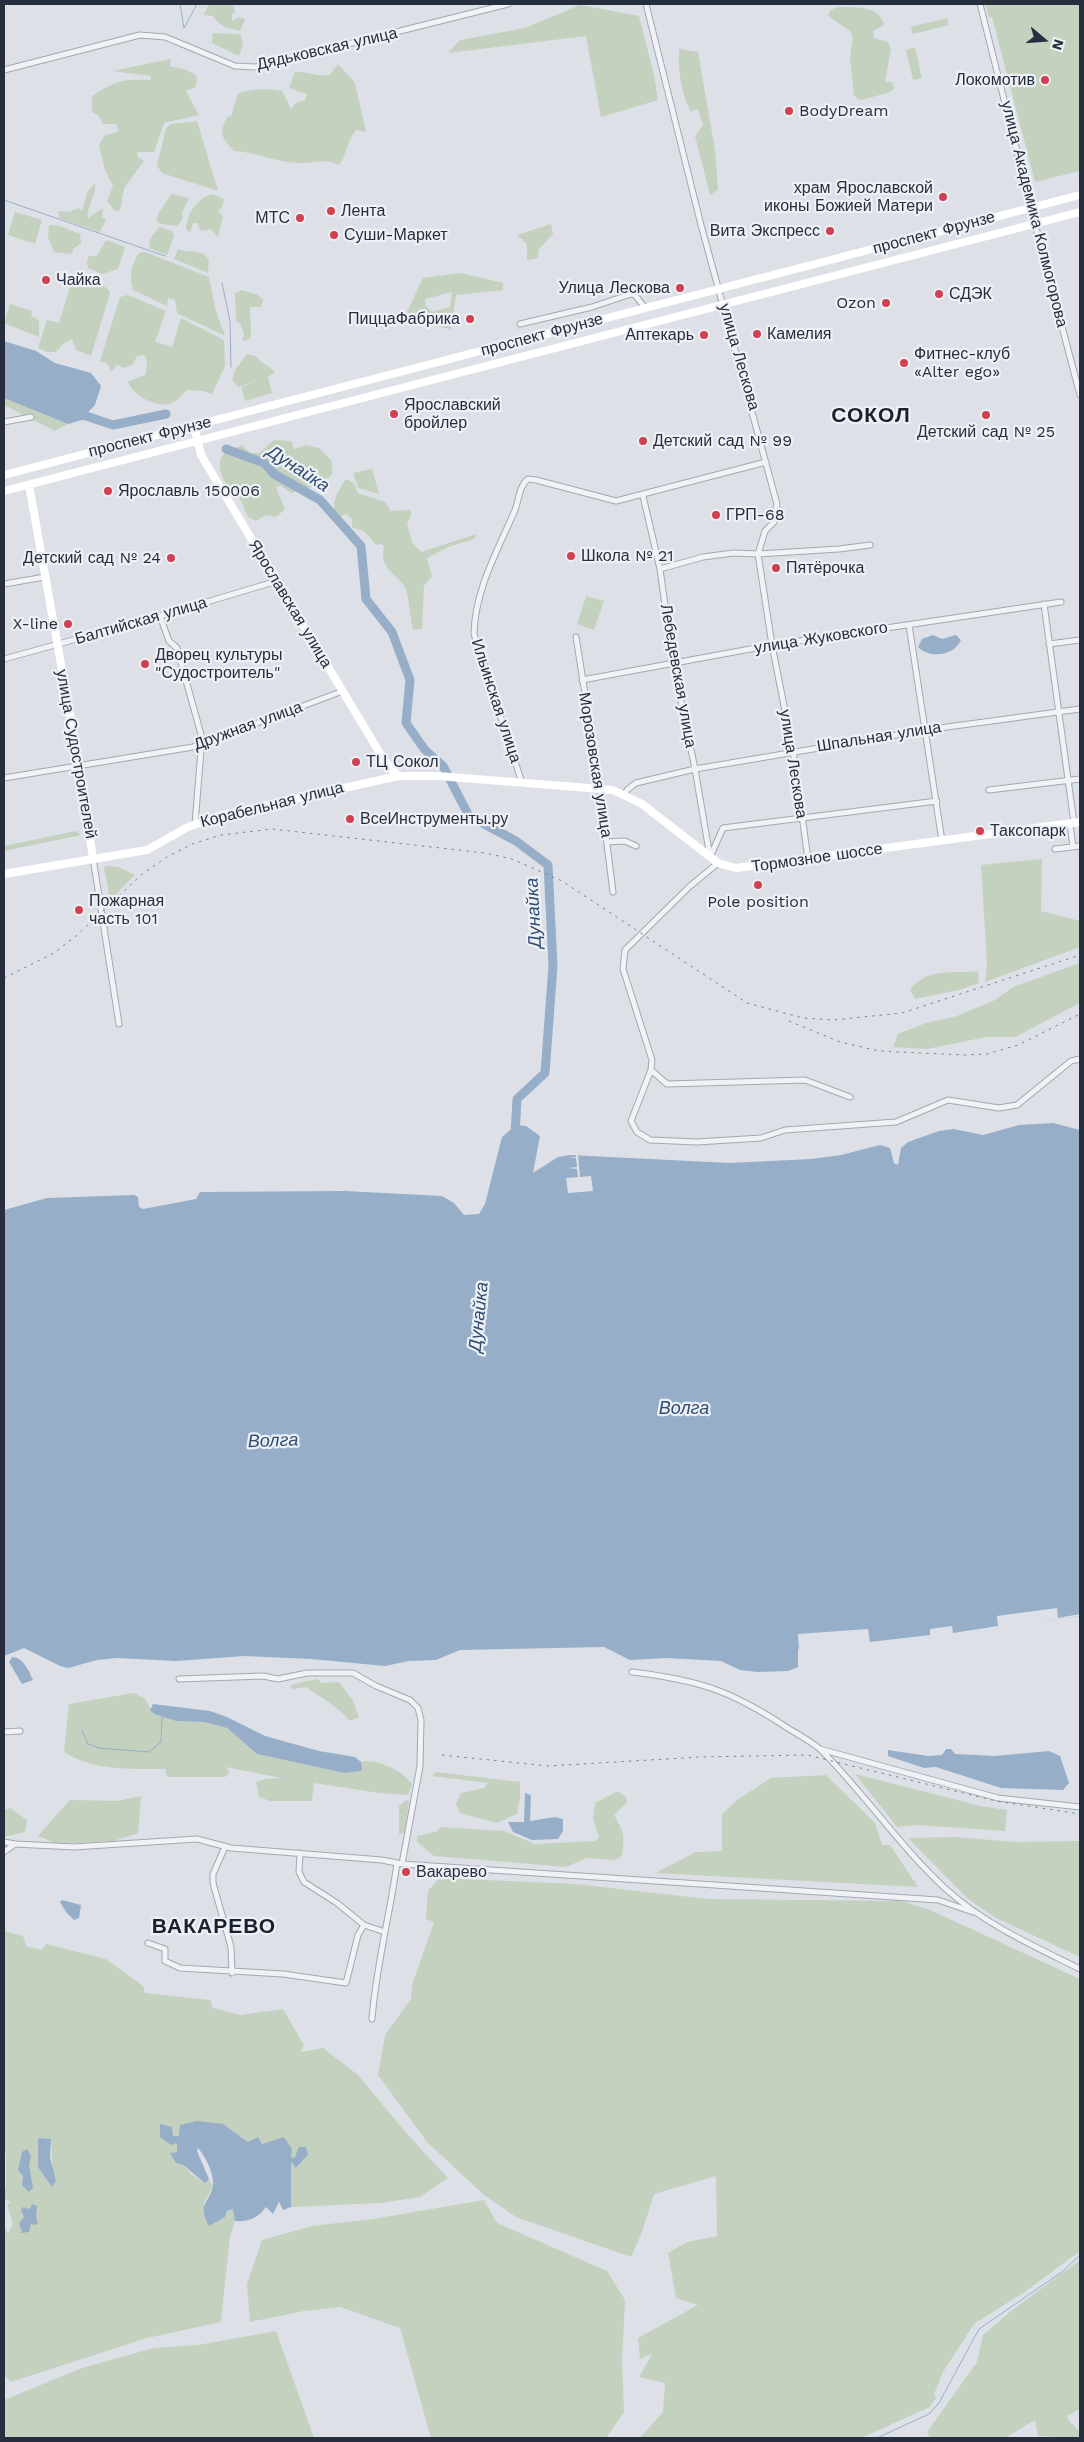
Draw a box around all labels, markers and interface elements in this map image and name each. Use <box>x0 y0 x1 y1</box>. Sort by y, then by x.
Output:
north arrow <box>1019 15 1069 65</box>
street label: Дядьковская улица <box>255 23 399 75</box>
text: N <box>1049 37 1067 52</box>
place label: Локомотив <box>955 70 1035 90</box>
marker: Локомотив <box>1039 74 1051 86</box>
street label: улица Академика Колмогорова <box>997 99 1071 329</box>
place label: BodyDream <box>799 101 889 121</box>
marker: BodyDream <box>783 105 795 117</box>
place label: храм Ярославской иконы Божией Матери <box>764 178 933 216</box>
marker: храм Ярославской иконы Божией Матери <box>937 191 949 203</box>
place label: Лента <box>341 201 385 221</box>
marker: Лента <box>325 205 337 217</box>
street label: проспект Фрунзе <box>871 207 997 259</box>
place label: МТС <box>255 208 290 228</box>
marker: МТС <box>294 212 306 224</box>
place label: Вита Экспресс <box>710 221 820 241</box>
place label: Суши-Маркет <box>344 225 448 245</box>
marker: Вита Экспресс <box>824 225 836 237</box>
marker: Суши-Маркет <box>328 229 340 241</box>
place label: Чайка <box>56 270 101 290</box>
marker: Чайка <box>40 274 52 286</box>
place label: Улица Лескова <box>558 278 670 298</box>
marker: Улица Лескова <box>674 282 686 294</box>
place label: СДЭК <box>949 284 992 304</box>
marker: СДЭК <box>933 288 945 300</box>
place label: Ozon <box>836 293 876 313</box>
marker: Ozon <box>880 297 892 309</box>
street label: улица Лескова <box>715 301 763 413</box>
place label: ПиццаФабрика <box>348 309 460 329</box>
street label: проспект Фрунзе <box>479 309 605 361</box>
marker: ПиццаФабрика <box>464 313 476 325</box>
place label: Камелия <box>767 324 832 344</box>
place label: Аптекарь <box>625 325 694 345</box>
marker: Камелия <box>751 328 763 340</box>
marker: Аптекарь <box>698 329 710 341</box>
place label: Фитнес-клуб «Alter ego» <box>914 344 1010 382</box>
marker: Фитнес-клуб «Alter ego» <box>898 357 910 369</box>
place label: Ярославский бройлер <box>404 395 501 433</box>
district label: СОКОЛ <box>831 403 911 429</box>
marker: Ярославский бройлер <box>388 408 400 420</box>
marker: Детский сад № 25 <box>980 409 992 421</box>
street label: проспект Фрунзе <box>87 412 213 462</box>
place label: Детский сад № 25 <box>917 422 1055 442</box>
place label: Детский сад № 99 <box>653 431 792 451</box>
marker: Детский сад № 99 <box>637 435 649 447</box>
water label: Дунайка <box>263 441 333 497</box>
place label: Ярославль 150006 <box>118 481 260 501</box>
marker: Ярославль 150006 <box>102 485 114 497</box>
place label: ГРП-68 <box>726 505 785 525</box>
marker: ГРП-68 <box>710 509 722 521</box>
street label: Ярославская улица <box>244 536 336 672</box>
place label: Школа № 21 <box>581 546 674 566</box>
place label: Детский сад № 24 <box>23 548 161 568</box>
marker: Школа № 21 <box>565 550 577 562</box>
marker: Детский сад № 24 <box>165 552 177 564</box>
place label: Пятёрочка <box>786 558 864 578</box>
marker: Пятёрочка <box>770 562 782 574</box>
street label: Балтийская улица <box>73 593 209 649</box>
street label: Лебедевская улица <box>656 603 700 749</box>
place label: X-line <box>13 614 58 634</box>
marker: X-line <box>62 618 74 630</box>
street label: улица Жуковского <box>753 618 889 658</box>
street label: Ильинская улица <box>467 637 525 765</box>
place label: Дворец культуры "Судостроитель" <box>155 645 282 683</box>
marker: Дворец культуры "Судостроитель" <box>139 658 151 670</box>
street label: улица Судостроителей <box>52 668 100 840</box>
street label: Морозовская улица <box>574 691 616 839</box>
street label: Дружная улица <box>191 697 305 755</box>
street label: улица Лескова <box>775 708 811 820</box>
street label: Шпальная улица <box>815 718 943 756</box>
place label: ТЦ Сокол <box>366 752 439 772</box>
marker: ТЦ Сокол <box>350 756 362 768</box>
street label: Корабельная улица <box>198 778 346 832</box>
place label: ВсеИнструменты.ру <box>360 809 508 829</box>
marker: ВсеИнструменты.ру <box>344 813 356 825</box>
place label: Таксопарк <box>990 821 1066 841</box>
marker: Таксопарк <box>974 825 986 837</box>
street label: Тормозное шоссе <box>750 839 884 877</box>
water label: Дунайка <box>521 877 547 949</box>
marker: Pole position <box>752 879 764 891</box>
place label: Пожарная часть 101 <box>89 891 164 929</box>
place label: Pole position <box>707 892 809 912</box>
marker: Пожарная часть 101 <box>73 904 85 916</box>
water label: Дунайка <box>465 1281 493 1353</box>
water label: Волга <box>659 1398 709 1420</box>
water label: Волга <box>247 1429 299 1453</box>
place label: Вакарево <box>416 1862 487 1882</box>
marker: Вакарево <box>400 1866 412 1878</box>
district label: ВАКАРЕВО <box>151 1914 277 1940</box>

